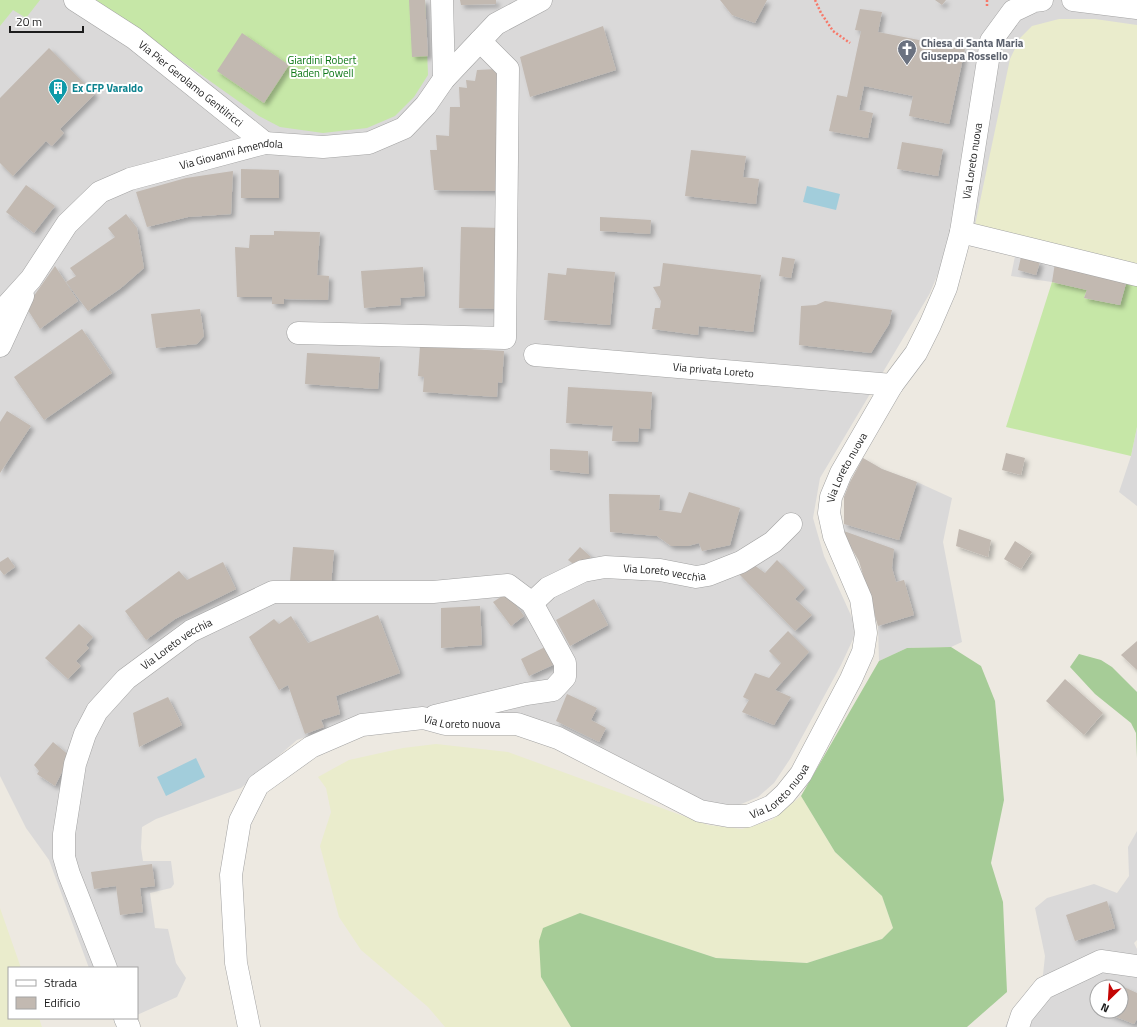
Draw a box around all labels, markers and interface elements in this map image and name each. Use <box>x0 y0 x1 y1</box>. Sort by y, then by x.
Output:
scale bar <box>10 8 83 34</box>
text: 20 m <box>16 12 42 31</box>
place label: Chiesa di Santa Maria Giuseppa Rossello <box>921 35 1024 64</box>
street label: Via Pier Gerolamo Gentilricci <box>135 37 247 130</box>
church icon: Chiesa di Santa Maria Giuseppa Rossello <box>896 38 918 66</box>
park label: Giardini Robert Baden Powell <box>288 52 357 81</box>
building icon: Ex CFP Varaldo <box>47 77 69 105</box>
place label: Ex CFP Varaldo <box>72 80 143 96</box>
street label: Via Loreto nuova <box>958 121 986 200</box>
street label: Via Giovanni Amendola <box>178 135 284 173</box>
street label: Via privata Loreto <box>672 359 755 381</box>
street label: Via Loreto nuova <box>822 429 871 503</box>
street label: Via Loreto vecchia <box>623 560 707 585</box>
street label: Via Loreto vecchia <box>137 614 215 674</box>
street label: Via Loreto nuova <box>422 710 501 732</box>
street label: Via Loreto nuova <box>747 761 813 822</box>
legend <box>8 967 138 1019</box>
text: Strada <box>44 973 77 992</box>
north arrow <box>1089 979 1129 1019</box>
text: Edificio <box>44 993 80 1012</box>
text: N <box>1098 999 1112 1017</box>

